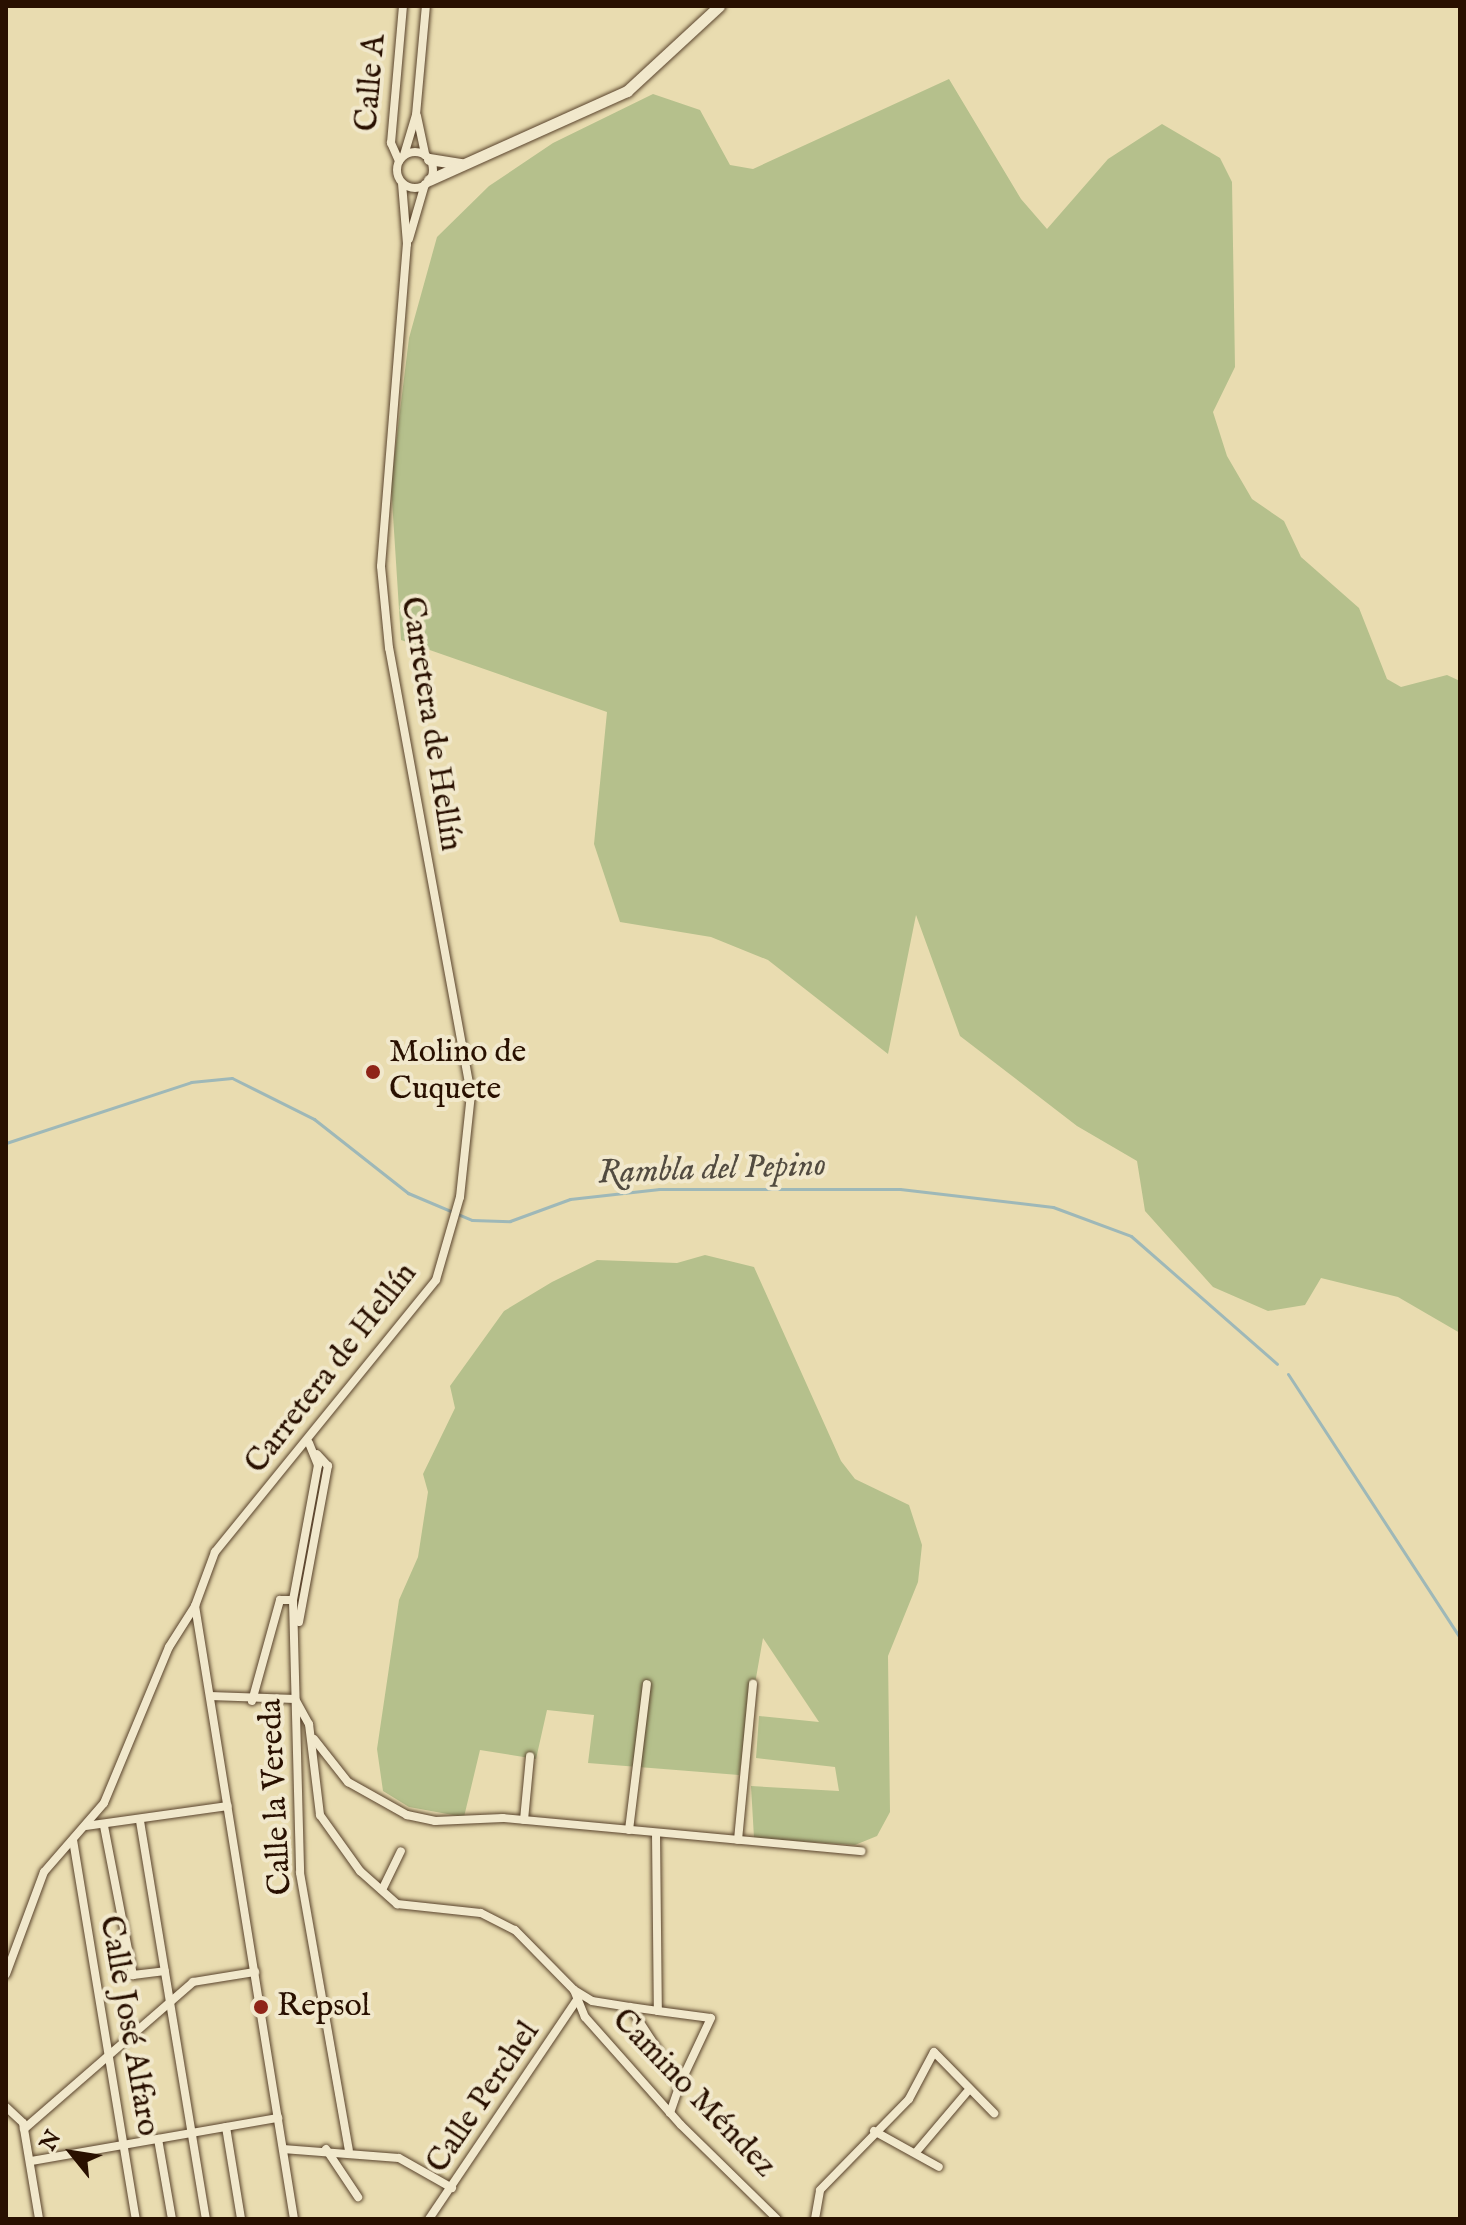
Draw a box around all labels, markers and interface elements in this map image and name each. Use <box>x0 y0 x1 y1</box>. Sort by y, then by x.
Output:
street label: Calle A <box>349 33 395 133</box>
street label: Carretera de Hellín <box>391 594 469 854</box>
place label: Molino de Cuquete <box>389 1035 526 1110</box>
marker: Molino de Cuquete <box>364 1063 382 1081</box>
water label: Rambla del Pepino <box>597 1145 827 1193</box>
street label: Carretera de Hellín <box>238 1256 426 1482</box>
street label: Calle la Vereda <box>253 1698 301 1896</box>
street label: Calle José Alfaro <box>90 1913 166 2139</box>
place label: Repsol <box>277 1988 370 2026</box>
marker: Repsol <box>252 1998 270 2016</box>
street label: Camino Méndez <box>603 2002 783 2186</box>
street label: Calle Perchel <box>419 2015 549 2181</box>
north arrow <box>32 2113 112 2193</box>
text: N <box>34 2126 68 2156</box>

